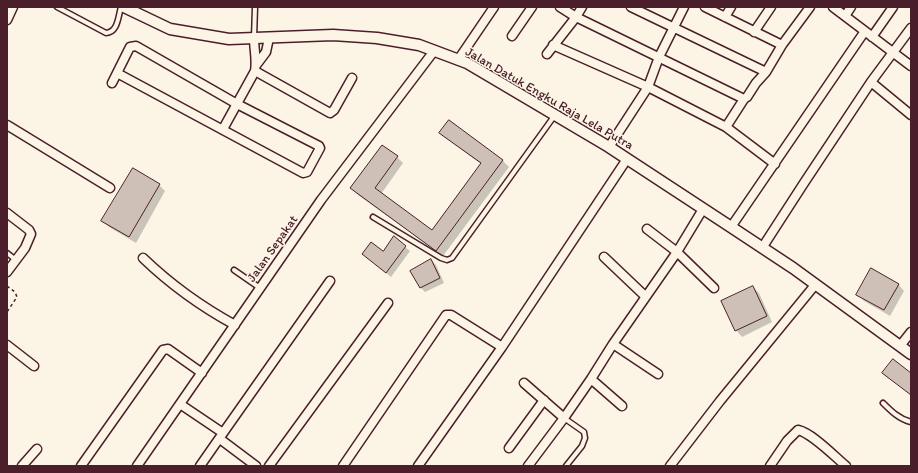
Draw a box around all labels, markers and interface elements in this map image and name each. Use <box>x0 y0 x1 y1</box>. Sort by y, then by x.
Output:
street label: Jalan Datuk Engku Raja Lela Putra <box>462 44 636 154</box>
street label: Jalan Sepakat <box>244 213 302 285</box>

